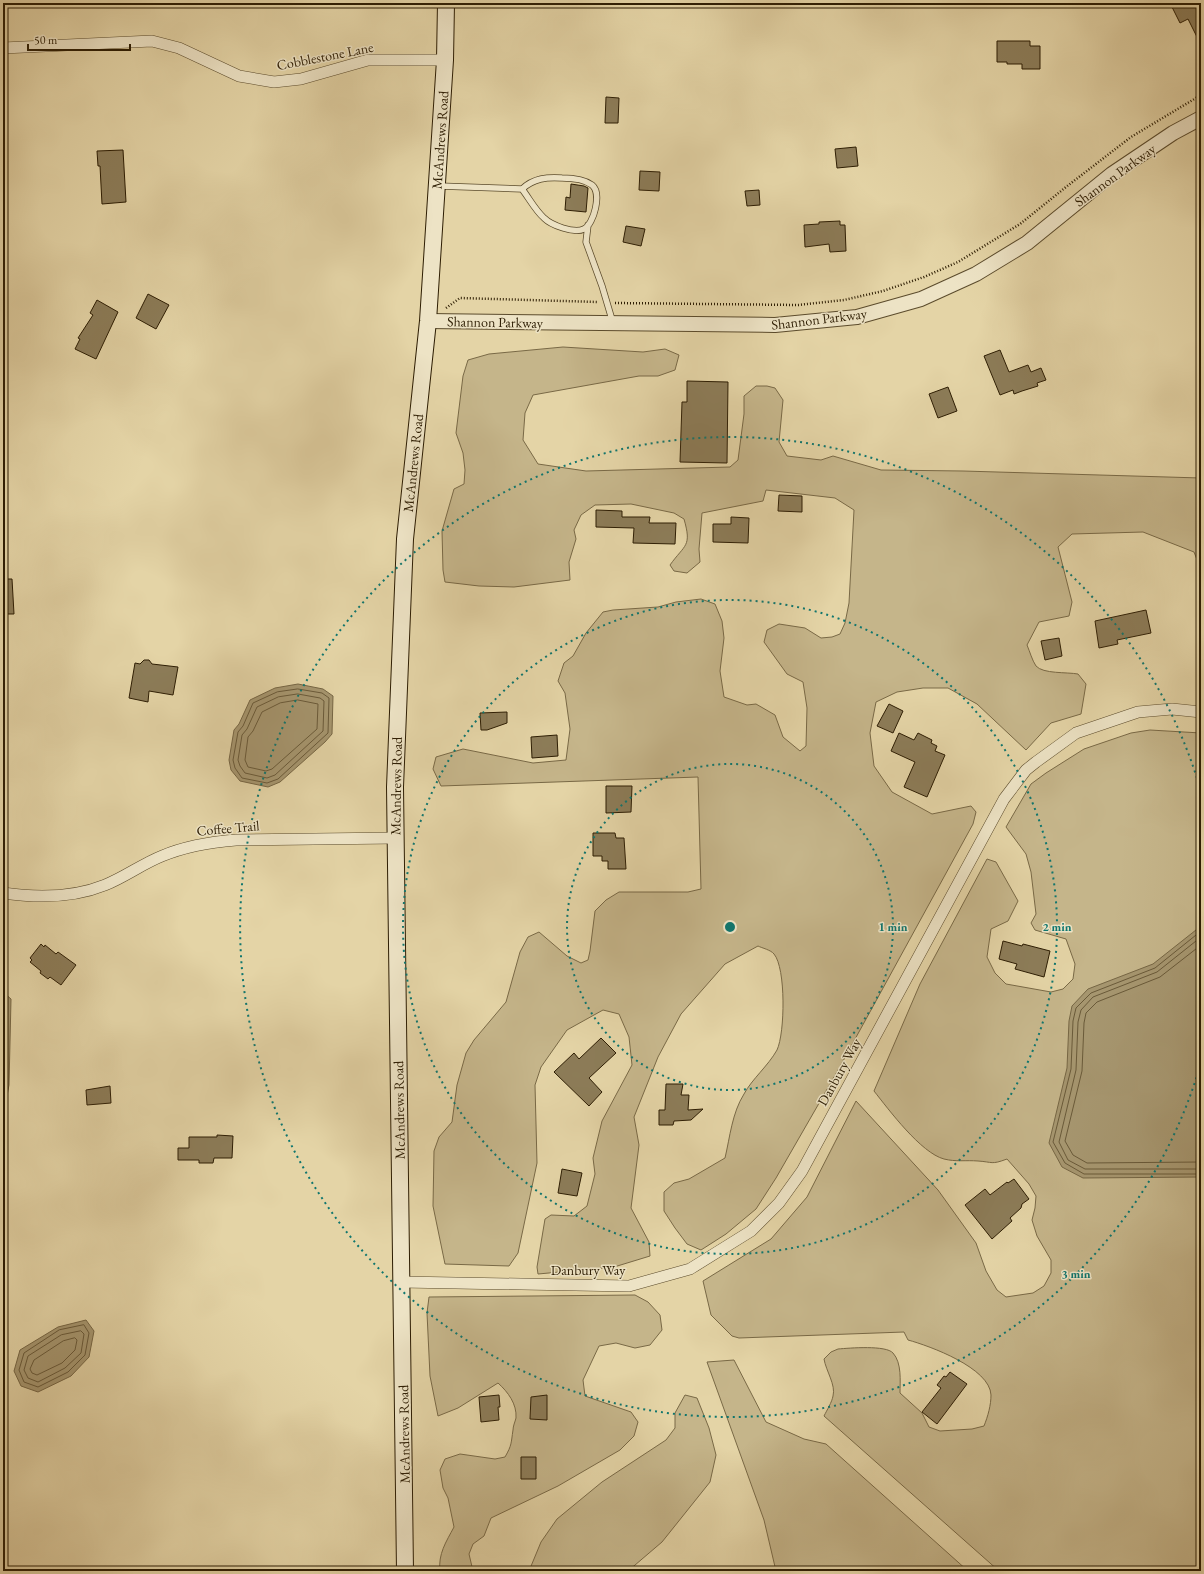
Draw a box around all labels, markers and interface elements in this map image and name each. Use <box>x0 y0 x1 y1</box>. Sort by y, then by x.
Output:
scale bar <box>28 26 130 52</box>
text: 50 m <box>34 32 58 48</box>
street label: Cobblestone Lane <box>275 38 375 74</box>
street label: McAndrews Road <box>428 89 452 190</box>
street label: Shannon Parkway <box>1071 139 1160 211</box>
street label: Shannon Parkway <box>770 304 869 334</box>
street label: Shannon Parkway <box>447 312 544 332</box>
street label: McAndrews Road <box>399 412 427 513</box>
street label: McAndrews Road <box>386 736 406 835</box>
street label: Coffee Trail <box>196 816 261 840</box>
text: 1 min <box>878 919 908 935</box>
text: 2 min <box>1042 919 1072 935</box>
centre of rings <box>723 920 737 934</box>
street label: Danbury Way <box>813 1034 865 1109</box>
street label: McAndrews Road <box>389 1060 409 1159</box>
street label: Danbury Way <box>551 1261 626 1279</box>
text: 3 min <box>1061 1266 1091 1282</box>
street label: McAndrews Road <box>394 1384 414 1483</box>

